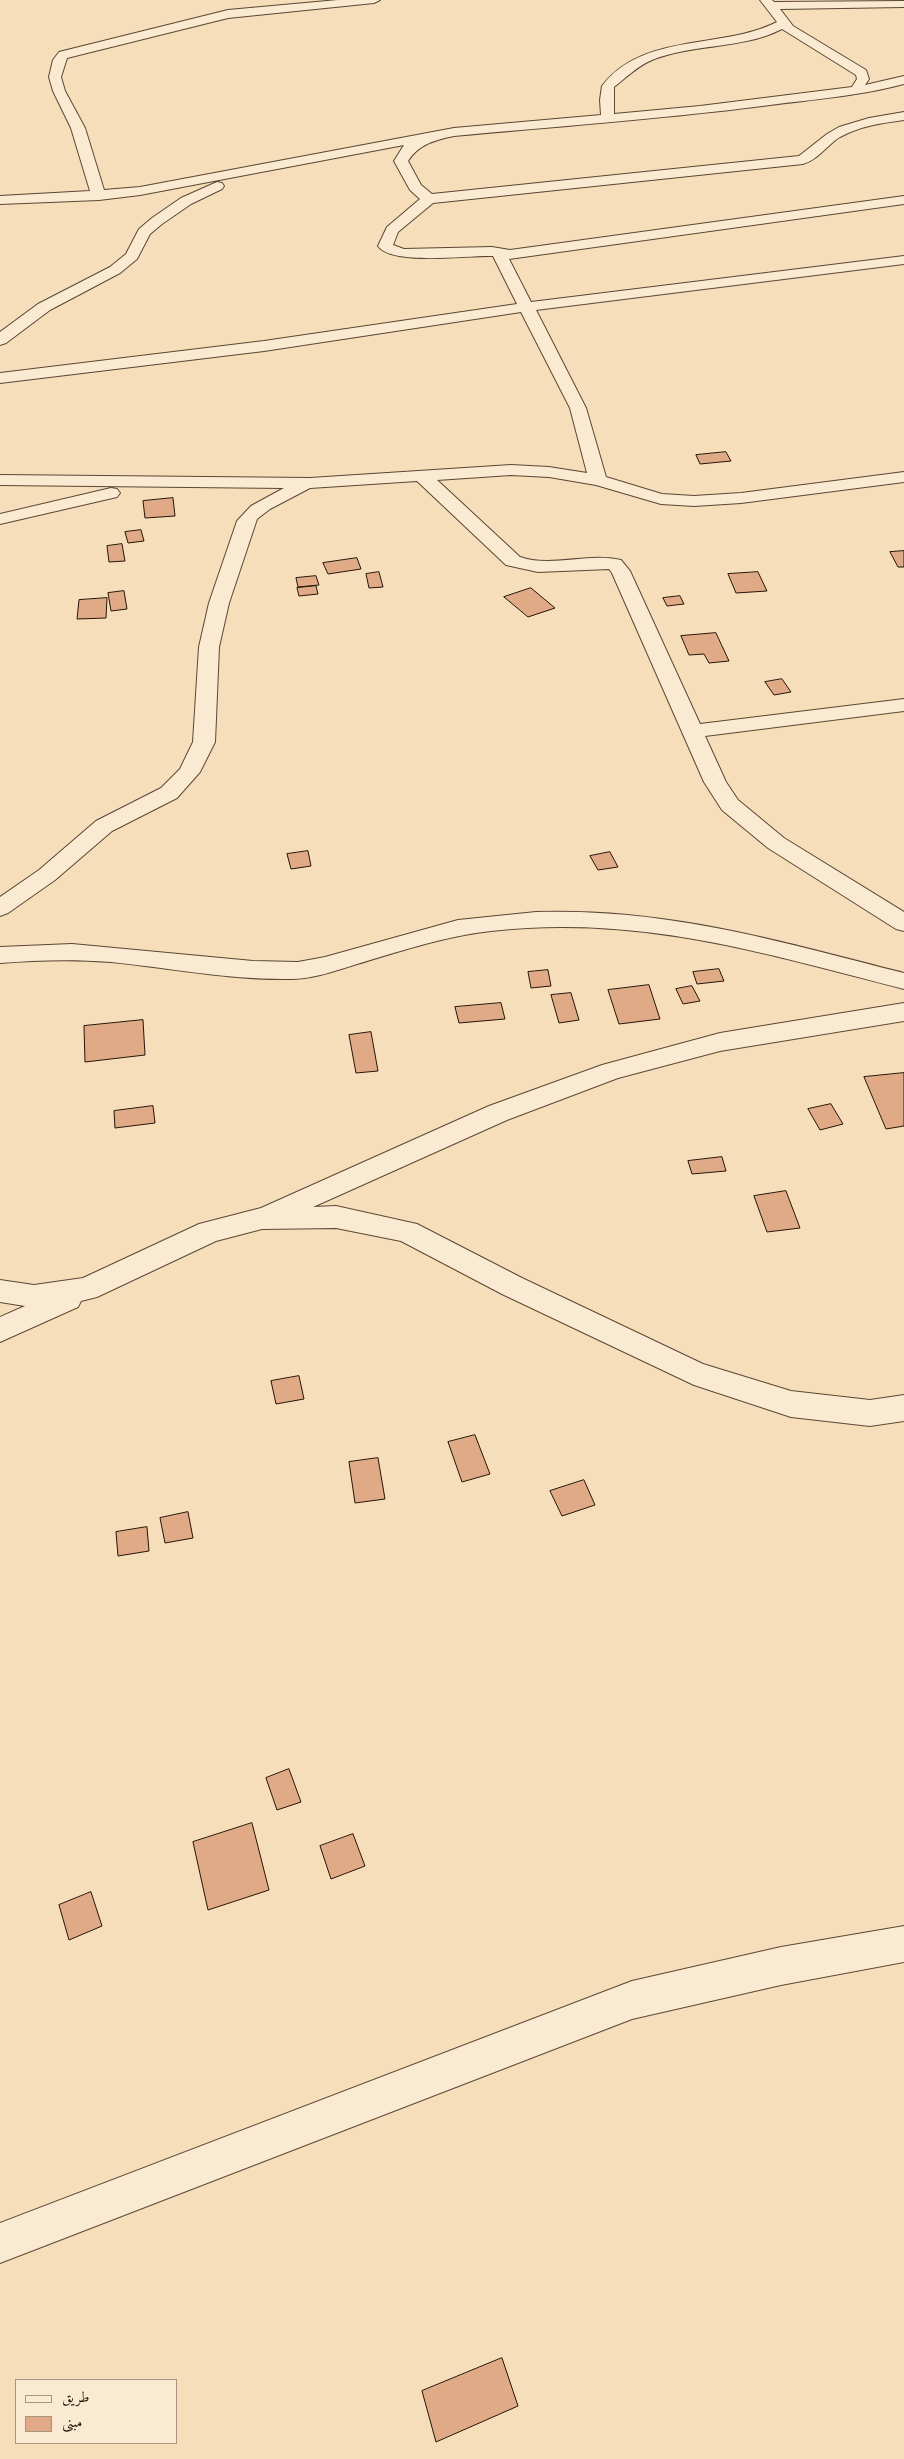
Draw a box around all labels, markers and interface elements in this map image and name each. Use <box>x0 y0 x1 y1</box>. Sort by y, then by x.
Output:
legend <box>15 2379 178 2444</box>
text: طريق <box>62 2388 89 2406</box>
text: مبنى <box>62 2413 82 2431</box>

